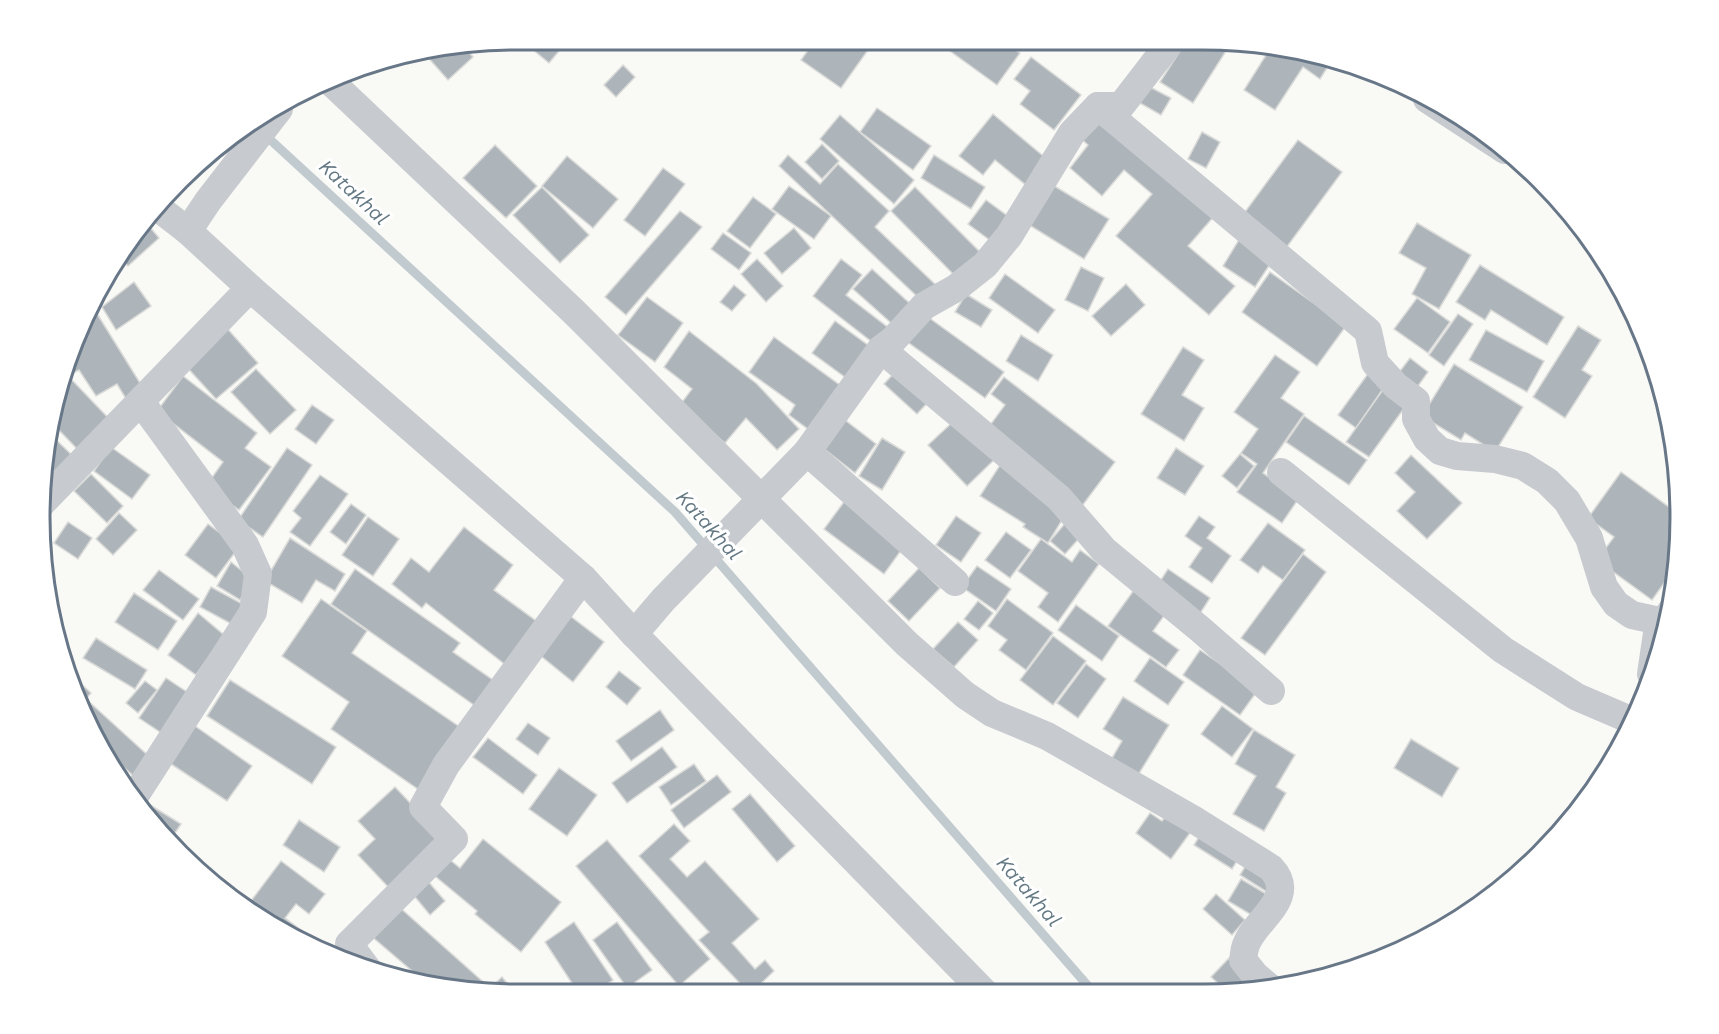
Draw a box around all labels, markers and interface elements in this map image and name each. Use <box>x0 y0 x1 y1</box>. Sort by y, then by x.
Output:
water label: Katakhal <box>314 154 394 230</box>
water label: Katakhal <box>671 485 747 565</box>
water label: Katakhal <box>992 851 1066 931</box>

